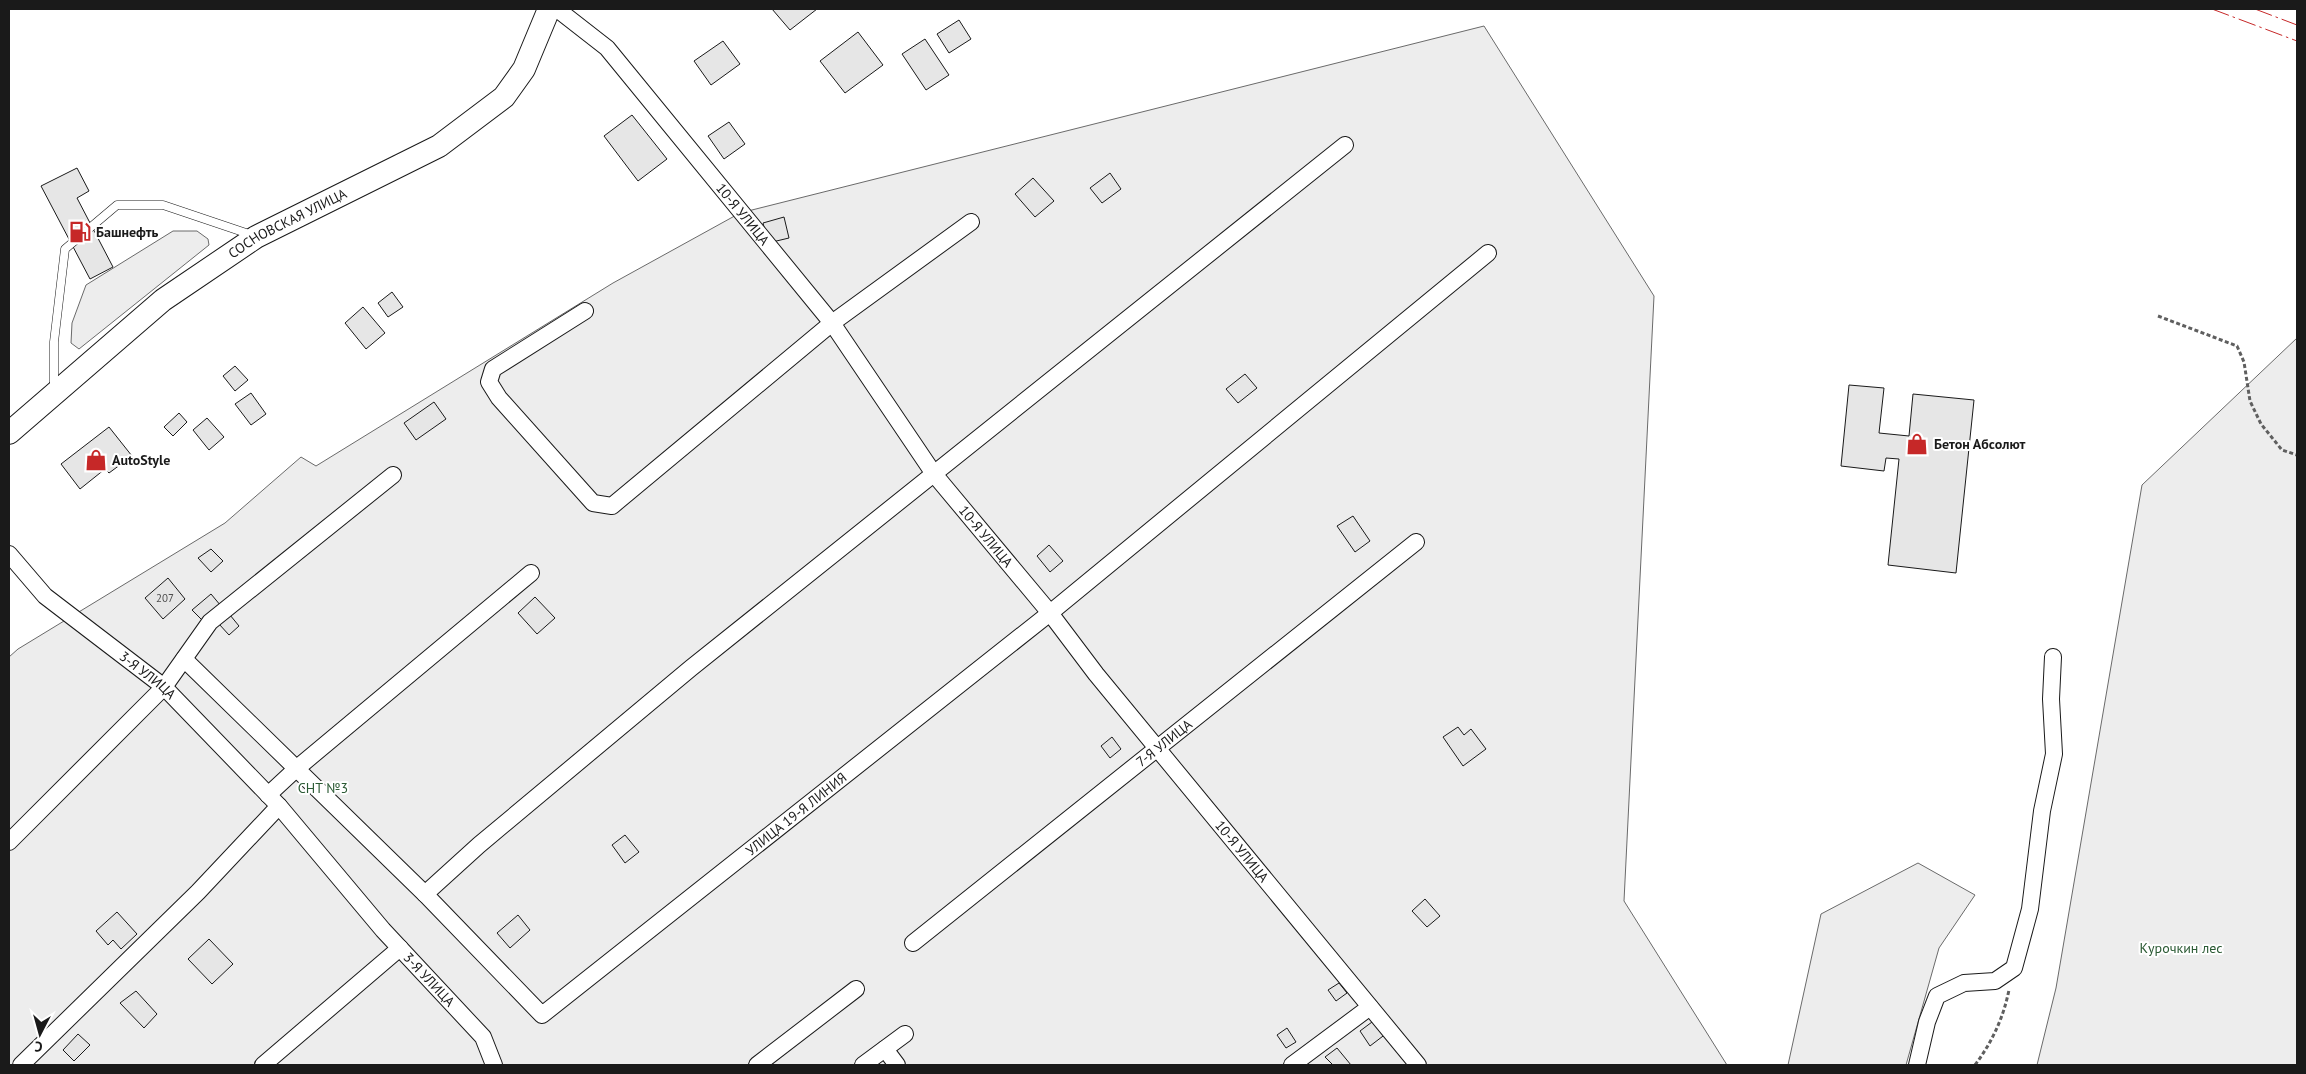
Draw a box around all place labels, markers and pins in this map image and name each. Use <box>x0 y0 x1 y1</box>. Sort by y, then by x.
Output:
fuel station icon: Башнефть <box>67 219 93 245</box>
place label: Башнефть <box>96 223 159 241</box>
shop icon: Бетон Абсолют <box>1904 431 1930 457</box>
place label: Бетон Абсолют <box>1934 435 2026 453</box>
shop icon: AutoStyle <box>83 447 109 473</box>
place label: AutoStyle <box>112 451 170 469</box>

